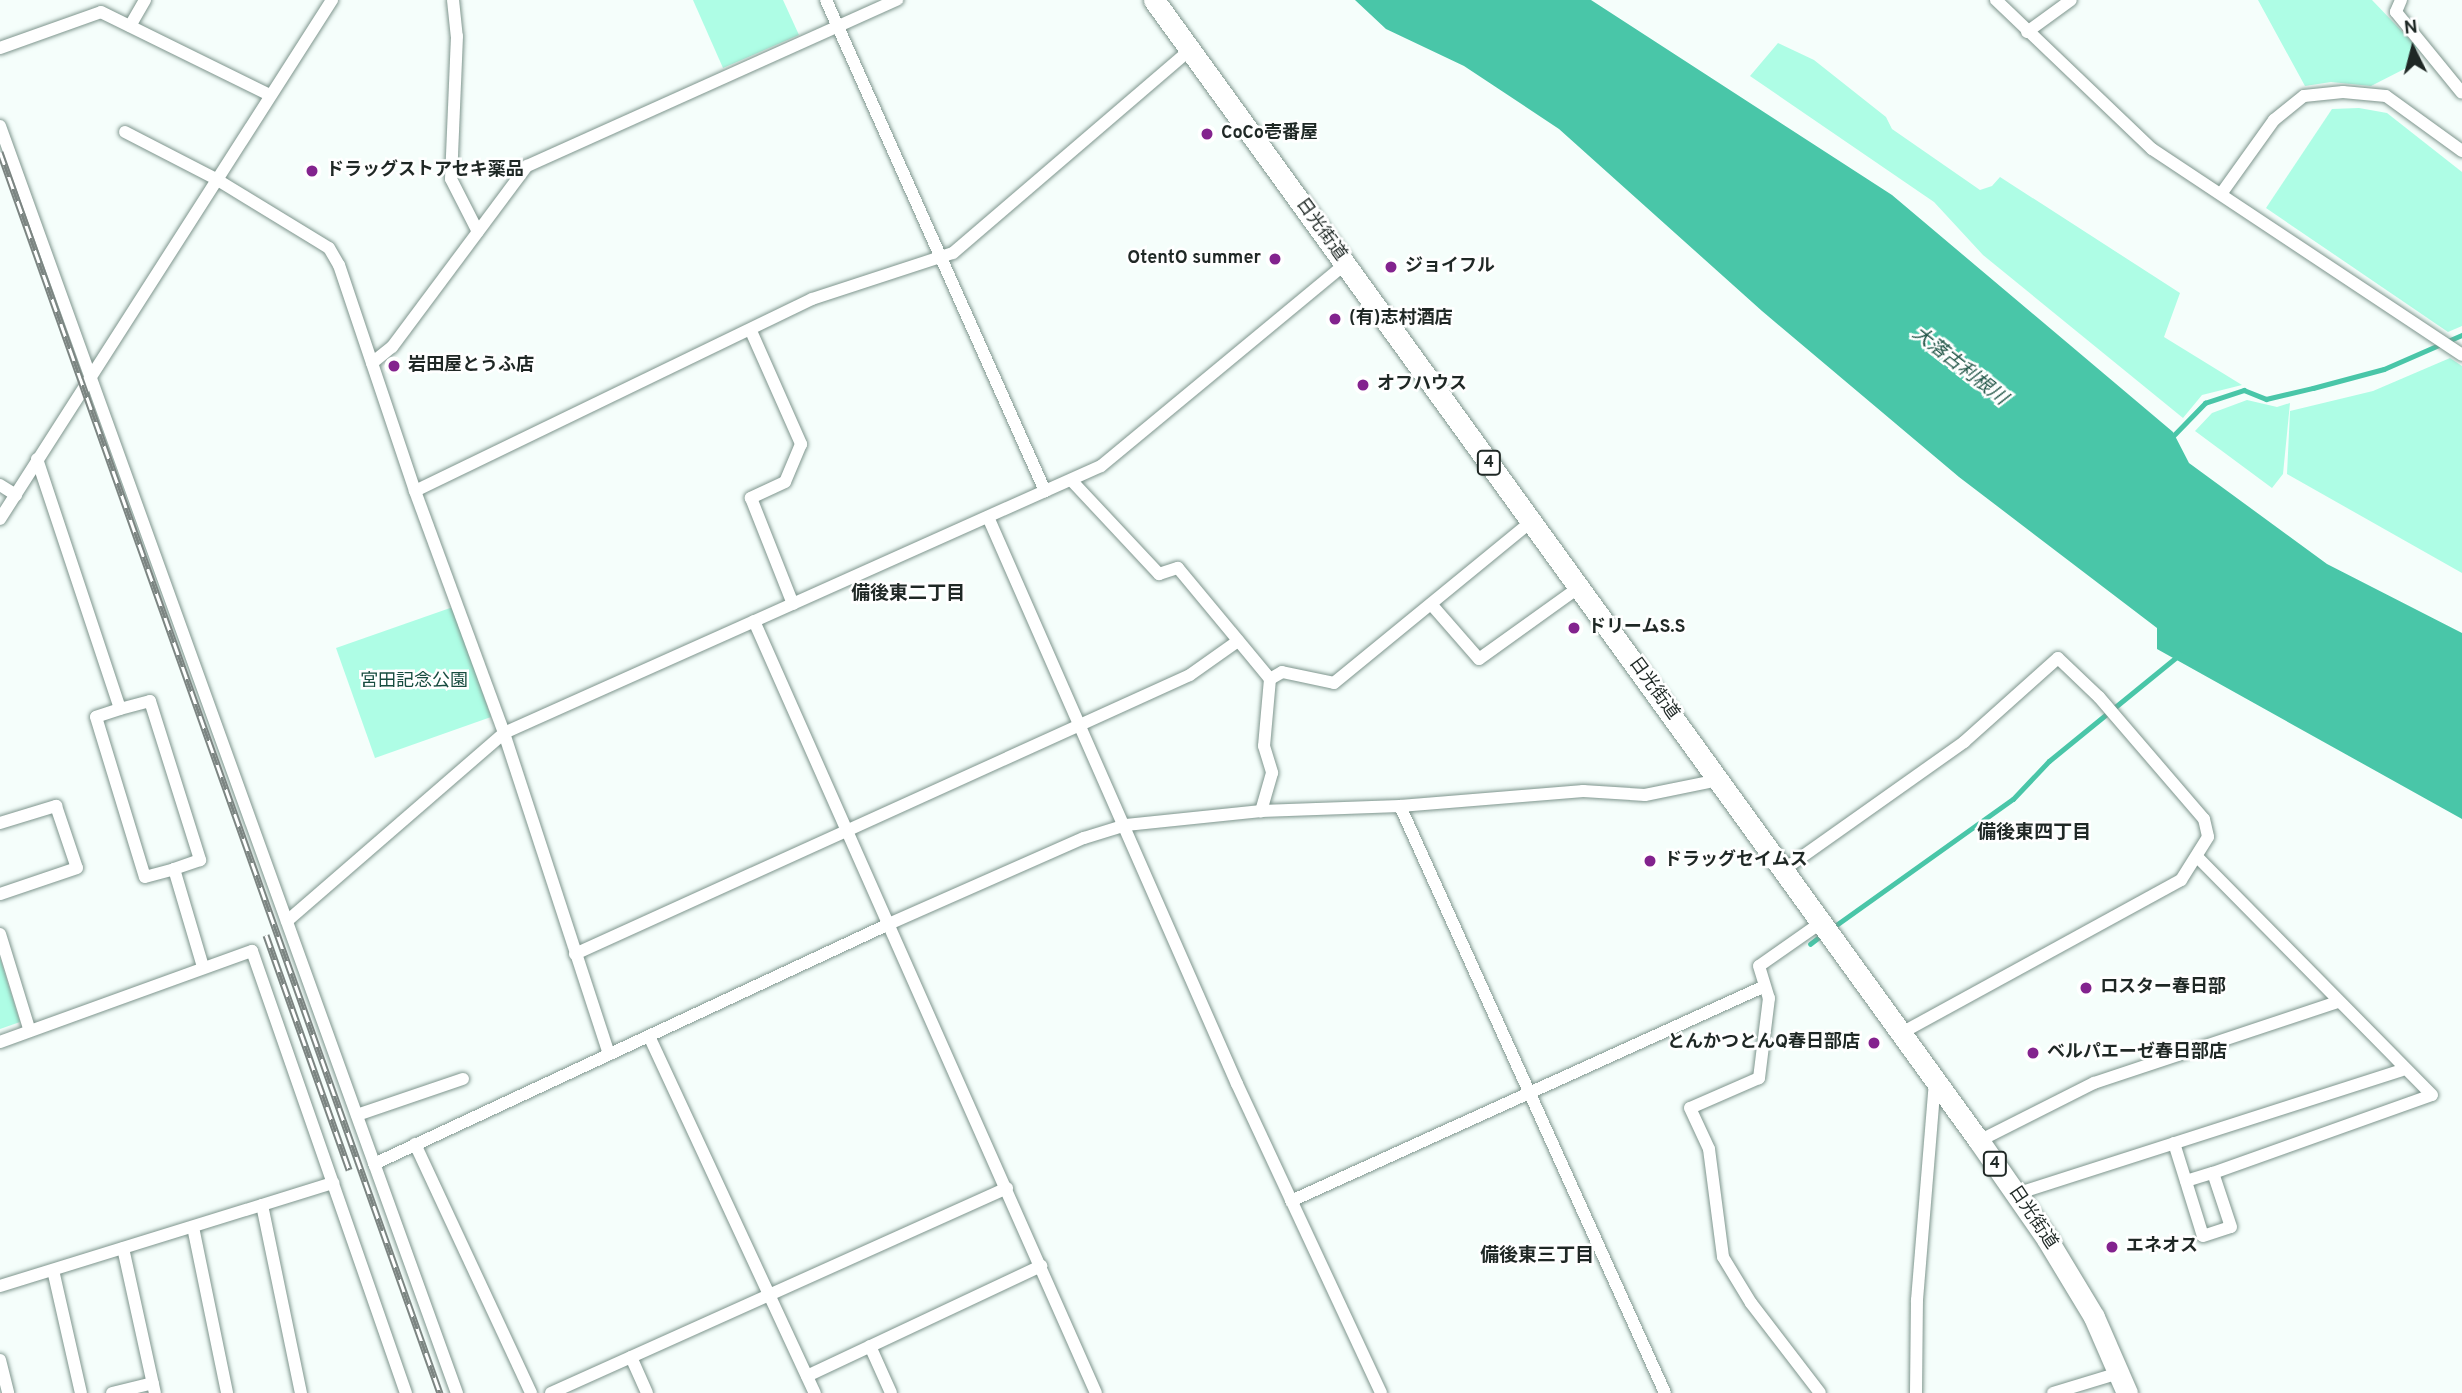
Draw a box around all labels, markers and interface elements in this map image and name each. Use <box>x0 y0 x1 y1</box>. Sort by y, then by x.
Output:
north arrow <box>2378 14 2448 84</box>
text: N <box>2403 15 2419 41</box>
place label: CoCo壱番屋 <box>1221 123 1318 145</box>
marker: CoCo壱番屋 <box>1199 126 1215 142</box>
place label: ドラッグストアセキ薬品 <box>326 160 524 182</box>
marker: ドラッグストアセキ薬品 <box>304 163 320 179</box>
street label: 日光街道 <box>1290 195 1350 265</box>
place label: OtentO summer <box>1127 248 1261 270</box>
marker: OtentO summer <box>1267 251 1283 267</box>
place label: ジョイフル <box>1405 256 1495 278</box>
marker: ジョイフル <box>1383 259 1399 275</box>
place label: (有)志村酒店 <box>1349 308 1452 330</box>
marker: (有)志村酒店 <box>1327 311 1343 327</box>
water label: 大落古利根川 <box>1907 323 2011 411</box>
place label: 岩田屋とうふ店 <box>408 355 534 377</box>
marker: 岩田屋とうふ店 <box>386 358 402 374</box>
place label: オフハウス <box>1377 374 1467 396</box>
marker: オフハウス <box>1355 377 1371 393</box>
road number: 4 <box>1477 450 1501 476</box>
district label: 備後東二丁目 <box>851 584 965 606</box>
place label: ドリームS.S <box>1588 617 1686 639</box>
marker: ドリームS.S <box>1566 620 1582 636</box>
street label: 日光街道 <box>1623 654 1683 724</box>
park label: 宮田記念公園 <box>360 671 468 693</box>
district label: 備後東四丁目 <box>1977 823 2091 845</box>
place label: ドラッグセイムス <box>1664 850 1808 872</box>
marker: ドラッグセイムス <box>1642 853 1658 869</box>
place label: ロスター春日部 <box>2100 977 2226 999</box>
marker: ロスター春日部 <box>2078 980 2094 996</box>
place label: とんかつとんQ春日部店 <box>1667 1032 1860 1054</box>
marker: とんかつとんQ春日部店 <box>1866 1035 1882 1051</box>
place label: ベルパエーゼ春日部店 <box>2047 1042 2227 1064</box>
marker: ベルパエーゼ春日部店 <box>2025 1045 2041 1061</box>
road number: 4 <box>1983 1152 2007 1176</box>
street label: 日光街道 <box>2003 1182 2061 1254</box>
place label: エネオス <box>2126 1236 2198 1258</box>
marker: エネオス <box>2104 1239 2120 1255</box>
district label: 備後東三丁目 <box>1480 1246 1594 1268</box>

